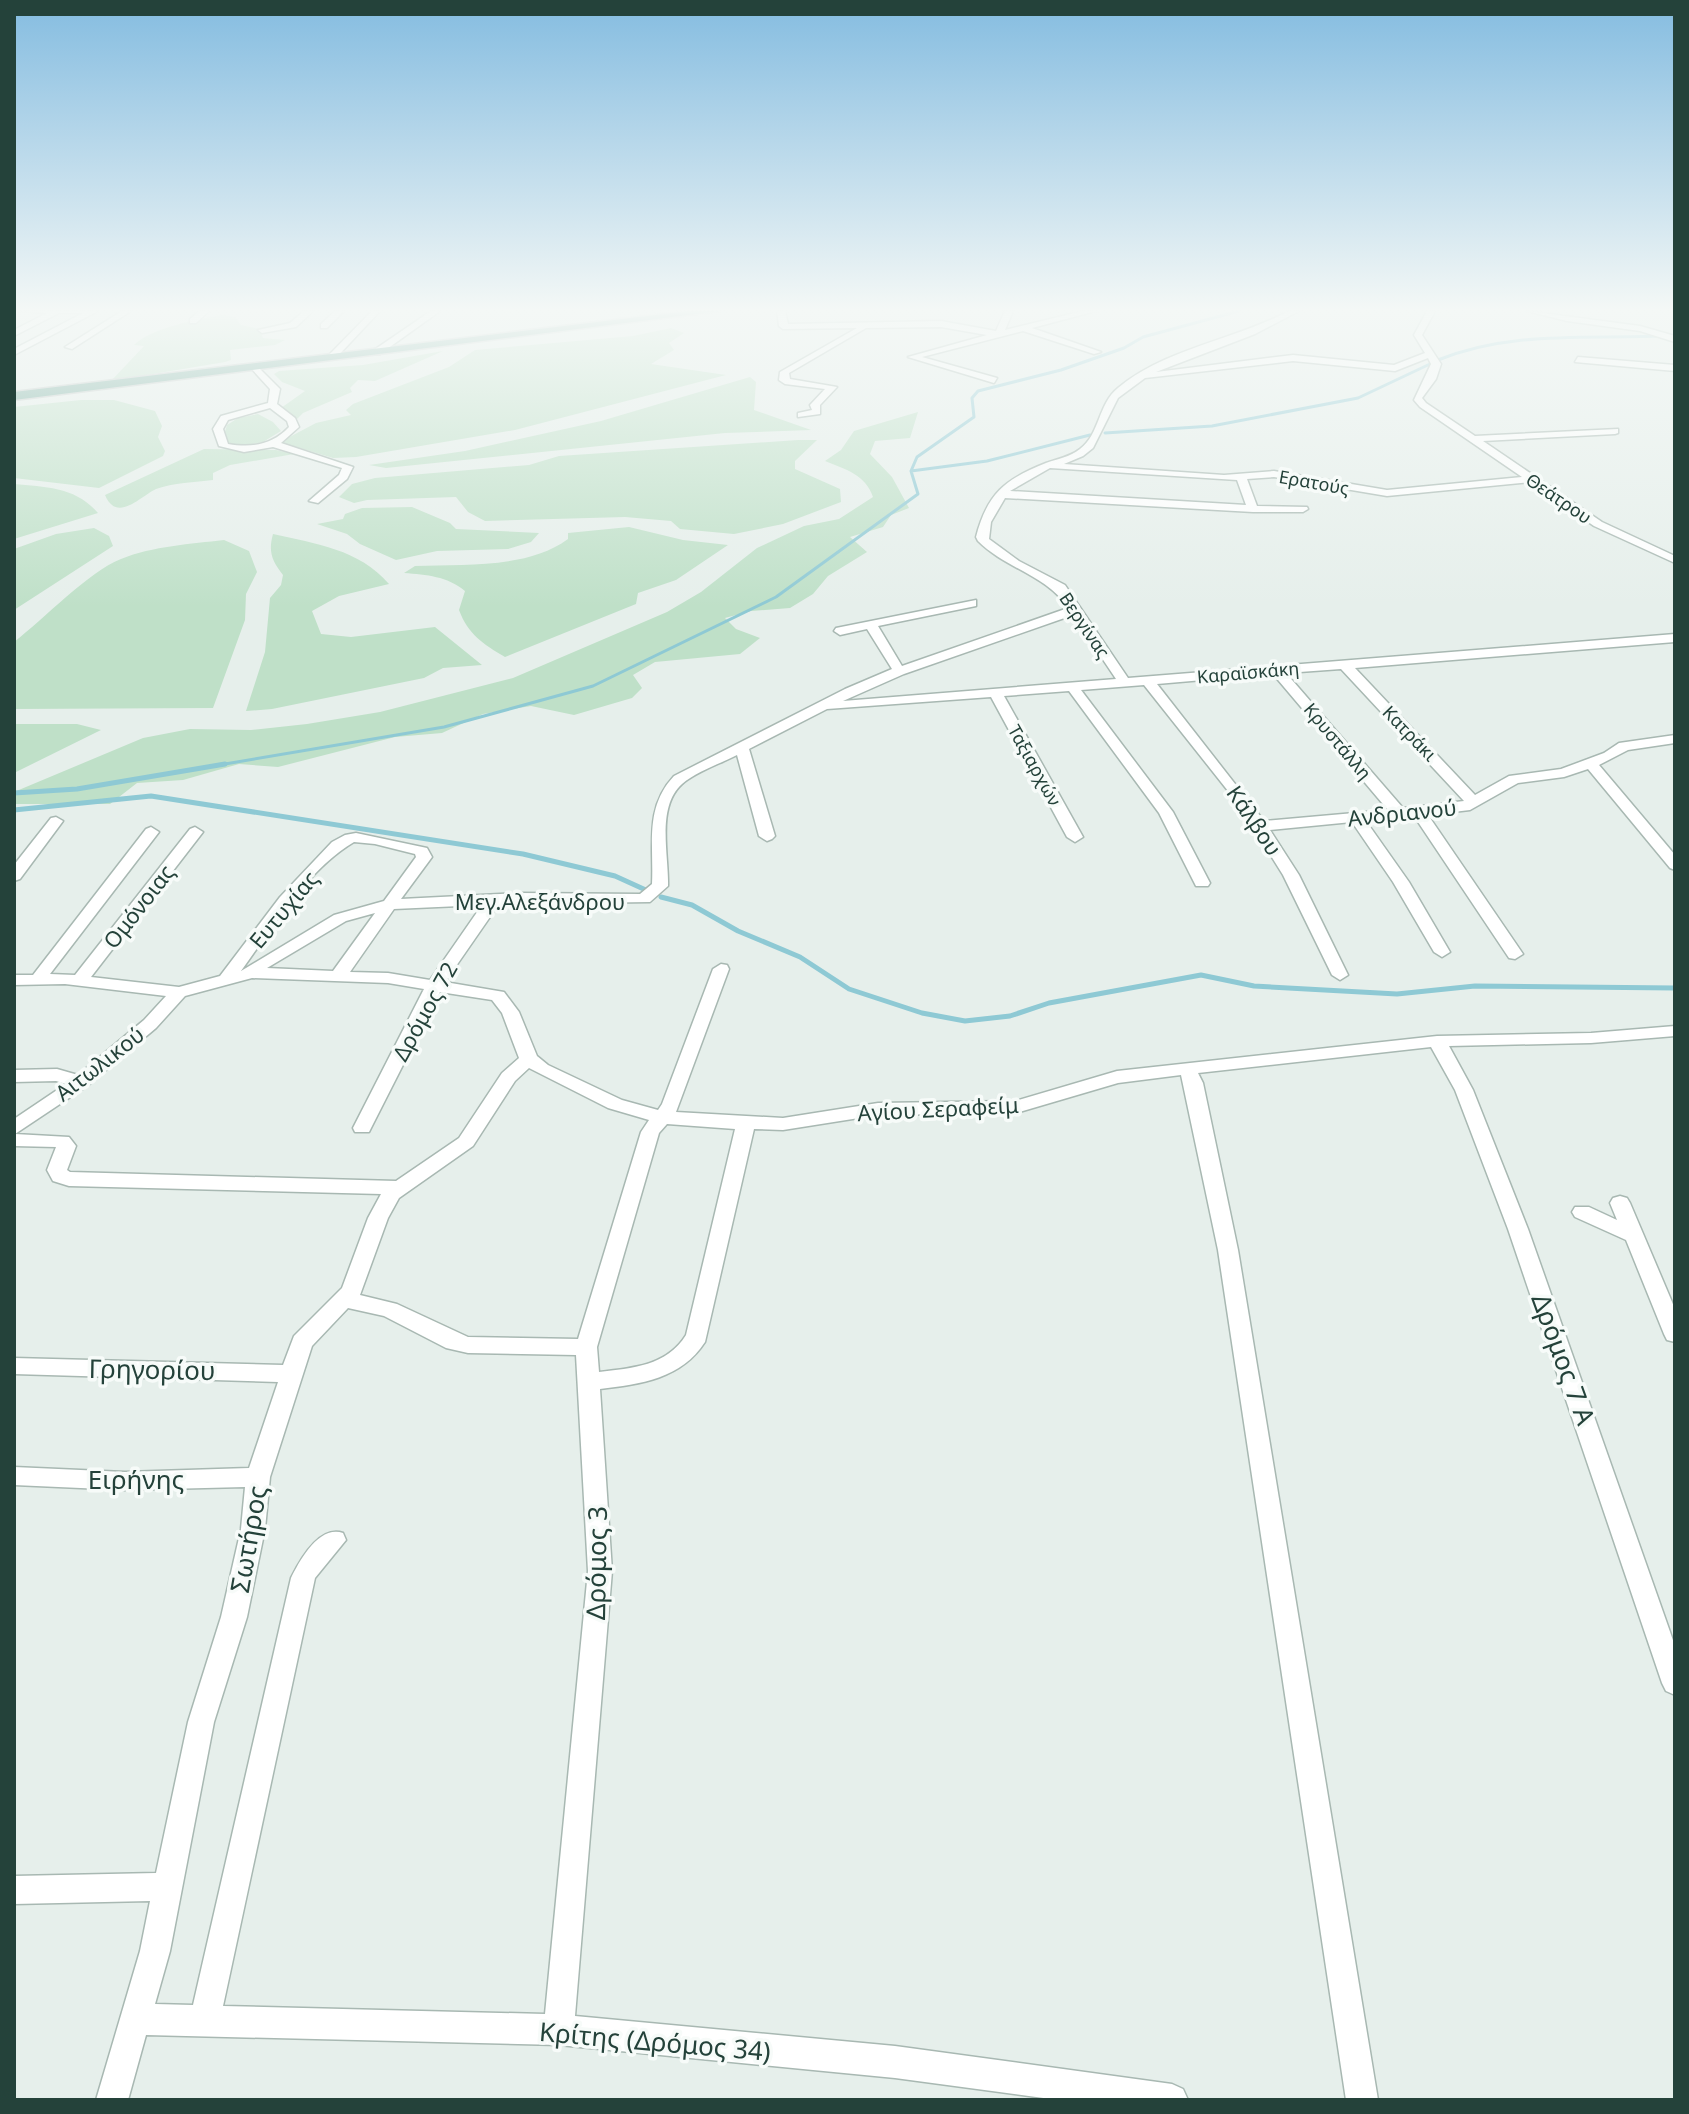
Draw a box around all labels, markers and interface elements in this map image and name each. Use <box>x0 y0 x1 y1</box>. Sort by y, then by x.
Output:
street label: Ερατούς <box>1277 464 1351 500</box>
street label: Θεάτρου <box>1521 467 1597 529</box>
street label: Βεργίνας <box>1054 587 1116 663</box>
street label: Καραϊσκάκη <box>1196 656 1300 688</box>
street label: Κρυστάλλη <box>1299 698 1377 784</box>
street label: Κατράκι <box>1378 700 1442 766</box>
street label: Ταξιαρχών <box>1003 720 1067 810</box>
street label: Κάλβου <box>1221 779 1289 861</box>
street label: Ανδριανού <box>1346 791 1458 833</box>
street label: Ομόνοιας <box>96 858 180 954</box>
street label: Ευτυχίας <box>242 864 324 954</box>
street label: Μεγ.Αλεξάνδρου <box>455 886 625 916</box>
street label: Δρόμος 72 <box>384 956 464 1066</box>
street label: Αιτωλικού <box>48 1019 150 1107</box>
street label: Αγίου Σεραφείμ <box>857 1089 1020 1127</box>
street label: Δρόμος 7 Α <box>1524 1288 1605 1430</box>
street label: Γρηγορίου <box>88 1350 216 1388</box>
street label: Ειρήνης <box>88 1461 184 1497</box>
street label: Σωτήρος <box>221 1483 275 1595</box>
street label: Δρόμος 3 <box>577 1506 615 1620</box>
street label: Κρίτης (Δρόμος 34) <box>538 2013 772 2069</box>

